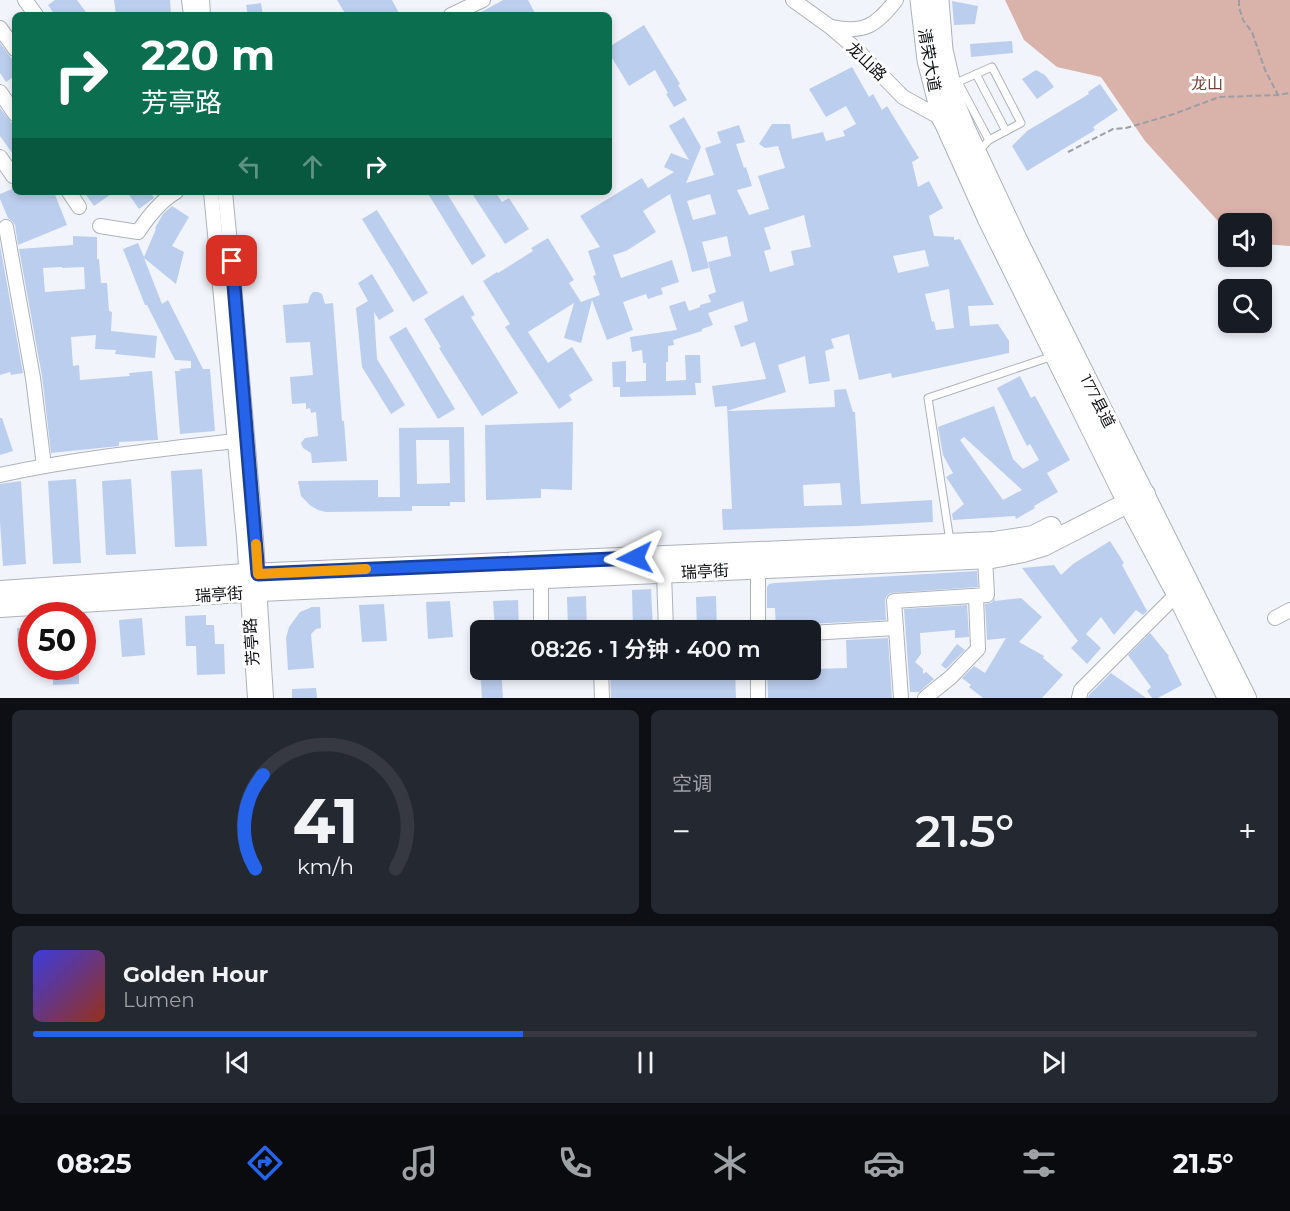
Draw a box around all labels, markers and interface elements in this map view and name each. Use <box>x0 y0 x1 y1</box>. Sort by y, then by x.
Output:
street label: 清荣大道 <box>915 27 944 93</box>
text: 220 m <box>141 29 275 81</box>
icon: right <box>42 36 120 114</box>
street label: 龙山路 <box>843 38 891 85</box>
park label: 龙山 <box>1191 74 1223 93</box>
text: 芳亭路 <box>141 86 222 119</box>
icon: left <box>233 150 266 183</box>
icon: ahead <box>296 150 329 183</box>
icon: right <box>359 150 392 183</box>
map controls <box>1218 213 1272 333</box>
button: sound <box>1218 213 1272 267</box>
pin <box>206 235 257 286</box>
icon: arrive <box>215 244 248 277</box>
button: search <box>1218 279 1272 333</box>
street label: 177县道 <box>1076 372 1119 431</box>
position arrow <box>603 526 667 590</box>
street label: 瑞亭街 <box>681 561 729 582</box>
street label: 瑞亭街 <box>194 583 244 606</box>
speed limit sign: 50 <box>18 602 96 680</box>
street label: 芳亭路 <box>240 617 263 667</box>
text: 08:26 · 1 分钟 · 400 m <box>530 636 761 663</box>
text: 空调 <box>672 772 712 796</box>
text: 41 <box>293 783 358 859</box>
text: 21.5° <box>915 803 1014 858</box>
text: − <box>672 811 691 851</box>
text: + <box>1238 811 1257 851</box>
text: km/h <box>297 853 354 879</box>
text: Golden Hour <box>123 961 268 988</box>
text: Lumen <box>123 988 195 1012</box>
icon: previous <box>221 1046 254 1079</box>
icon: pause <box>629 1046 662 1079</box>
icon: next <box>1037 1046 1070 1079</box>
icon: directions <box>244 1142 286 1184</box>
icon: music <box>399 1142 441 1184</box>
icon: phone <box>554 1142 596 1184</box>
icon: climate <box>709 1142 751 1184</box>
icon: car <box>863 1142 905 1184</box>
icon: filters <box>1018 1142 1060 1184</box>
text: 08:25 <box>56 1147 132 1180</box>
text: 21.5° <box>1173 1147 1234 1180</box>

